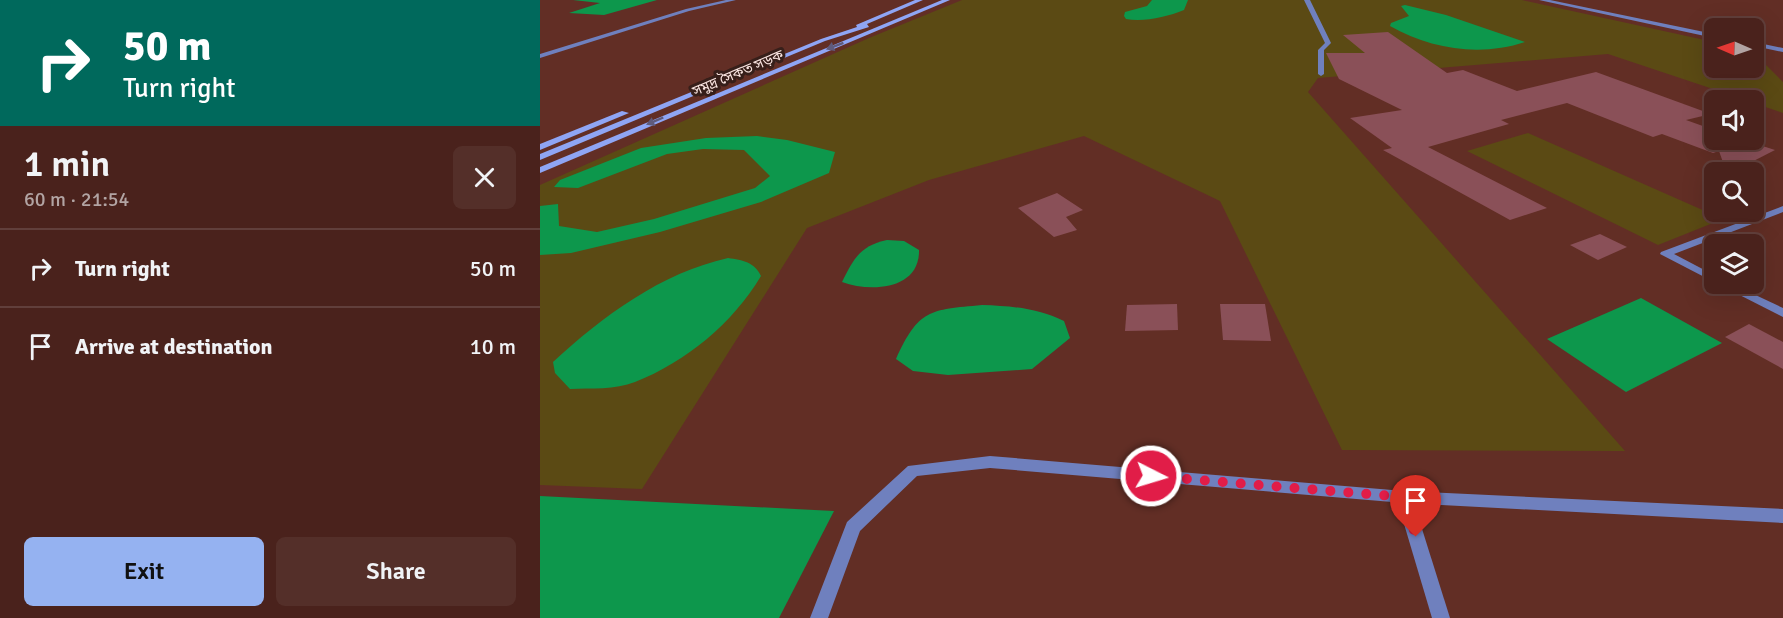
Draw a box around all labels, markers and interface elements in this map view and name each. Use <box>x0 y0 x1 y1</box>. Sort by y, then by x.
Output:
north arrow <box>1704 18 1764 78</box>
map controls <box>1704 18 1764 294</box>
text: 50 m <box>123 21 212 72</box>
icon: right <box>24 24 102 102</box>
one-way arrow <box>826 42 844 52</box>
street label: সমুদ্র সৈকত সড়ক <box>689 46 787 100</box>
text: Turn right <box>123 72 236 105</box>
button: sound <box>1704 90 1764 150</box>
one-way arrow <box>645 116 663 126</box>
text: 1 min <box>24 142 110 187</box>
button: close <box>453 146 516 209</box>
button: search <box>1704 162 1764 222</box>
text: 60 m · 21:54 <box>24 187 129 212</box>
button: layers <box>1704 234 1764 294</box>
icon: right <box>24 252 57 285</box>
text: Turn right <box>75 255 170 282</box>
text: 50 m <box>470 255 516 282</box>
icon: arrive <box>24 330 57 363</box>
text: Arrive at destination <box>75 333 272 360</box>
text: 10 m <box>470 333 516 360</box>
position arrow <box>1119 444 1183 508</box>
pin <box>1390 475 1441 537</box>
icon: arrive <box>1399 484 1432 517</box>
button: Exit <box>24 537 264 606</box>
button: Share <box>276 537 516 606</box>

